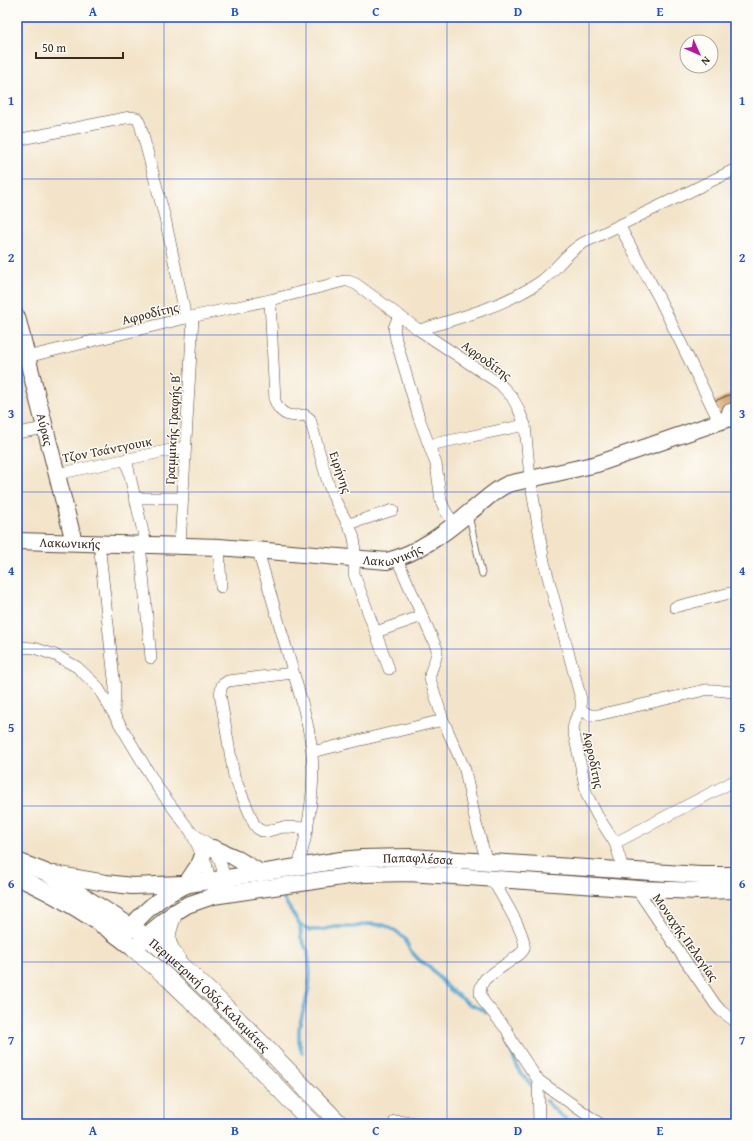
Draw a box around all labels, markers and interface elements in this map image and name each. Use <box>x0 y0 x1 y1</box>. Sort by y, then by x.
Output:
text: A <box>89 2 98 21</box>
text: B <box>231 2 239 21</box>
text: C <box>372 2 380 21</box>
text: D <box>514 2 522 21</box>
text: E <box>657 2 664 21</box>
scale bar <box>36 34 123 60</box>
north arrow <box>679 34 719 74</box>
text: 50 m <box>42 39 66 56</box>
text: N <box>697 53 714 70</box>
text: 1 <box>8 91 14 110</box>
text: 1 <box>739 91 745 110</box>
text: 2 <box>8 248 15 267</box>
text: 2 <box>739 248 746 267</box>
street label: Αφροδίτης <box>120 297 181 330</box>
street label: Αφροδίτης <box>458 336 516 385</box>
street label: Γραμμικής Γραφής Β΄ <box>160 372 185 485</box>
text: 3 <box>8 404 14 423</box>
text: 3 <box>739 404 745 423</box>
street label: Αύρας <box>32 411 58 448</box>
street label: Τζον Τσάντγουικ <box>61 431 154 468</box>
street label: Ειρήνης <box>324 449 357 496</box>
street label: Λακωνικής <box>39 533 101 553</box>
street label: Λακωνικής <box>362 539 426 571</box>
text: 4 <box>8 561 15 580</box>
text: 4 <box>739 561 746 580</box>
text: 5 <box>8 718 15 737</box>
text: 5 <box>739 718 746 737</box>
street label: Αφροδίτης <box>578 730 609 791</box>
street label: Παπαφλέσσα <box>383 848 454 870</box>
text: 6 <box>8 874 15 893</box>
text: 6 <box>739 874 746 893</box>
street label: Μοναχής Πελαγίας <box>648 889 723 986</box>
street label: Περιμετρική Οδός Καλαμάτας <box>145 934 275 1057</box>
text: 7 <box>8 1031 15 1050</box>
text: 7 <box>739 1031 746 1050</box>
text: A <box>89 1121 98 1140</box>
text: B <box>231 1121 239 1140</box>
text: C <box>372 1121 380 1140</box>
text: D <box>514 1121 522 1140</box>
text: E <box>657 1121 664 1140</box>

